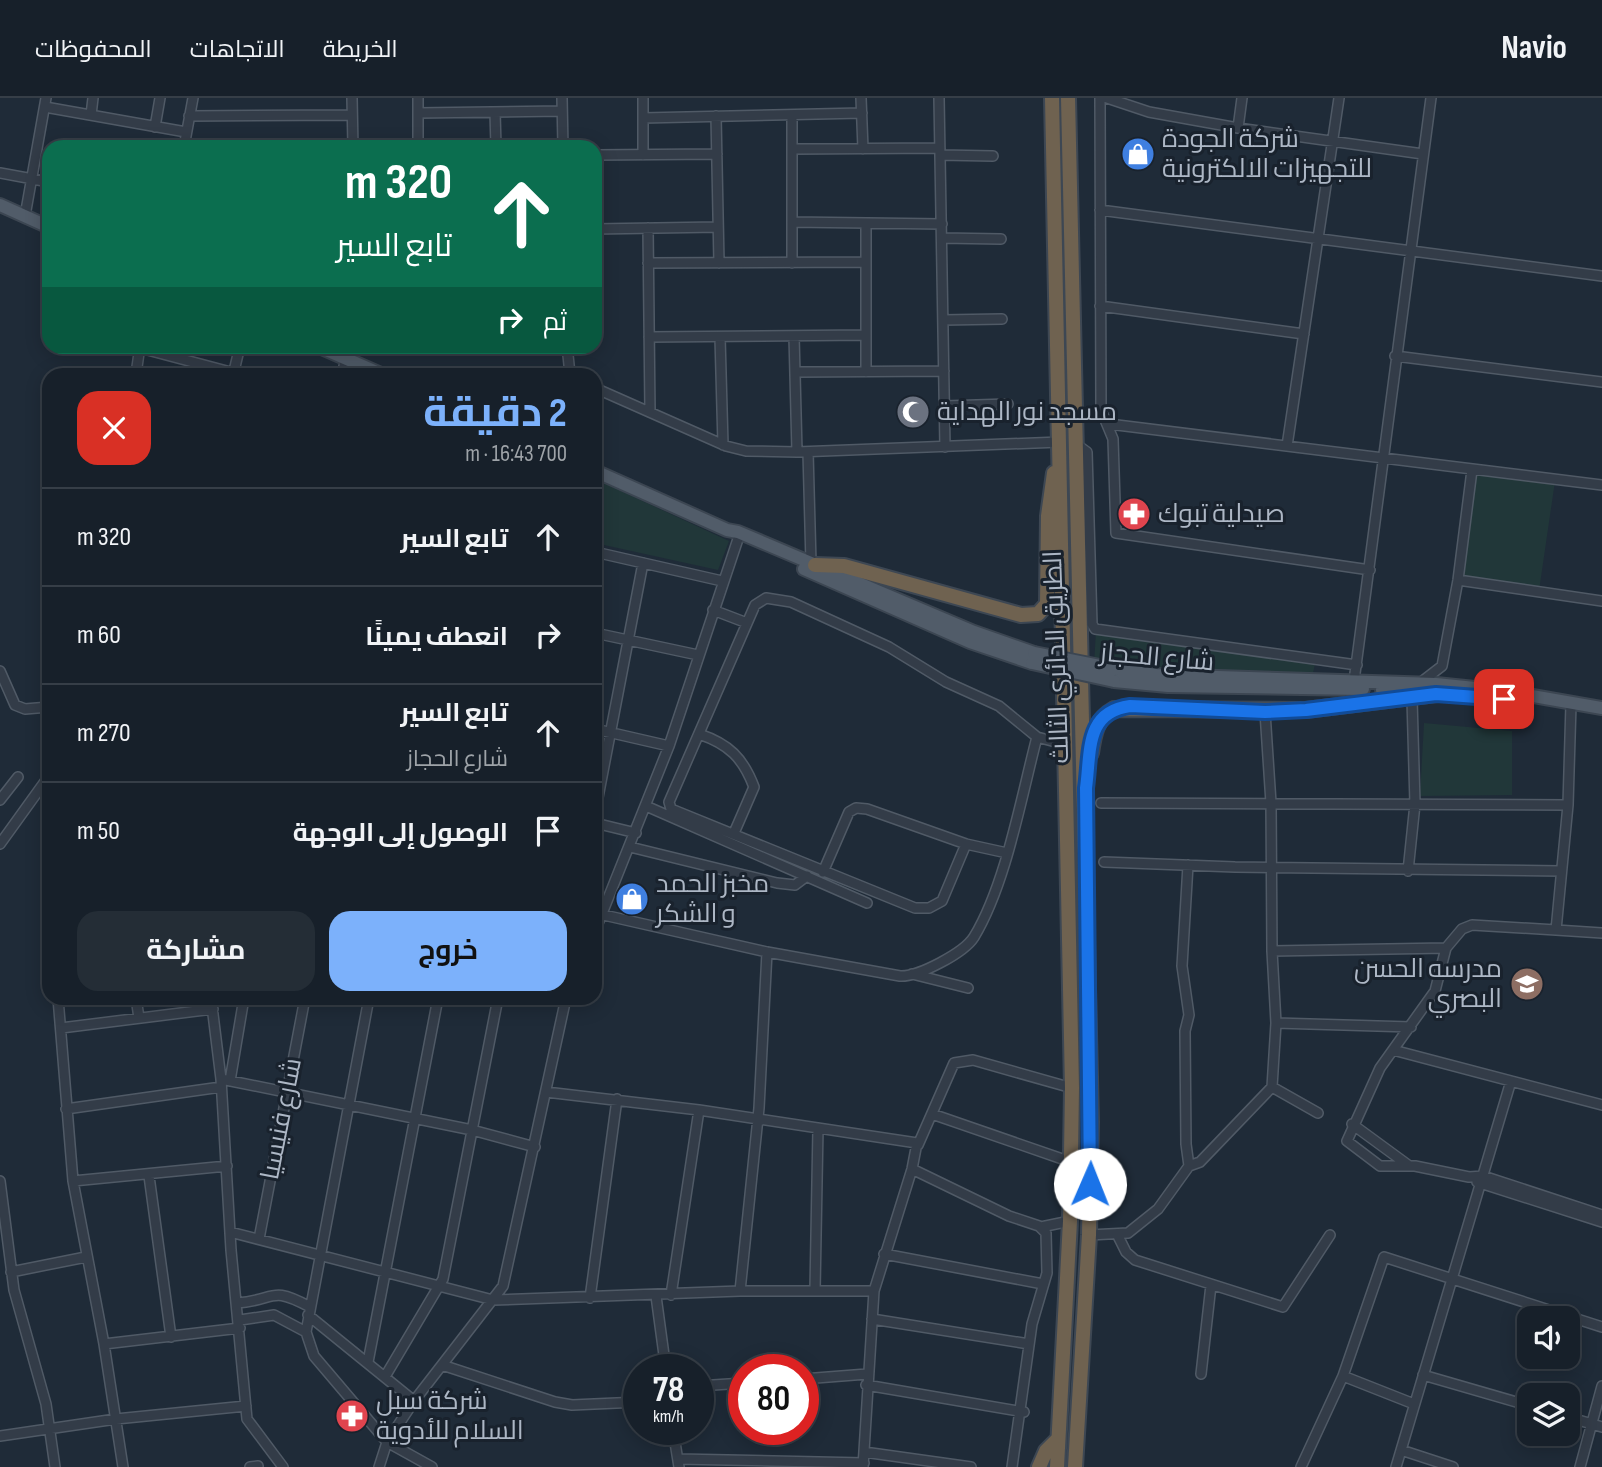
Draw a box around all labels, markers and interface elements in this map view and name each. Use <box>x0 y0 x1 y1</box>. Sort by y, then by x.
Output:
text: Navio <box>1501 28 1567 68</box>
text: المحفوظات <box>35 35 152 64</box>
text: الاتجاهات <box>190 35 285 64</box>
text: الخريطة <box>323 35 398 64</box>
place label: شركة الجودة للتجهيزات الالكترونية <box>1162 124 1372 185</box>
shop icon: شركة الجودة للتجهيزات الالكترونية <box>1119 135 1157 173</box>
text: 320 m <box>345 154 452 213</box>
icon: ahead <box>476 168 567 259</box>
text: تابع السير <box>336 227 452 266</box>
icon: right <box>491 301 529 339</box>
text: ثم <box>543 307 567 338</box>
text: 2 دقيقة <box>423 388 567 439</box>
button: close <box>77 391 151 465</box>
mosque icon: مسجد نور الهداية <box>894 393 932 431</box>
place label: مسجد نور الهداية <box>937 397 1117 428</box>
text: 700 m · 16:43 <box>465 440 567 468</box>
pharmacy icon: صيدلية تبوك <box>1115 495 1153 533</box>
place label: صيدلية تبوك <box>1158 499 1285 530</box>
icon: ahead <box>529 518 567 556</box>
text: 320 m <box>77 522 131 553</box>
text: تابع السير <box>401 524 508 555</box>
street label: الطريق الدائري الثالث <box>1038 550 1079 764</box>
icon: right <box>529 616 567 654</box>
text: 60 m <box>77 620 121 651</box>
text: انعطف يمينًا <box>365 622 508 653</box>
street label: شارع الحجاز <box>1097 637 1215 678</box>
pin <box>1474 669 1534 729</box>
icon: arrive <box>1485 680 1523 718</box>
text: تابع السير <box>401 698 508 729</box>
icon: ahead <box>529 714 567 752</box>
text: 270 m <box>77 718 131 749</box>
text: شارع الحجاز <box>407 745 508 773</box>
icon: arrive <box>529 812 567 850</box>
text: 50 m <box>77 816 120 847</box>
text: الوصول إلى الوجهة <box>293 818 508 849</box>
place label: مخبز الحمد و الشكر <box>654 869 769 930</box>
shop icon: مخبز الحمد و الشكر <box>613 880 651 918</box>
button: مشاركة <box>77 911 315 991</box>
button: خروج <box>329 911 567 991</box>
place label: مدرسه الحسن البصري <box>1354 954 1502 1018</box>
school or university icon: مدرسه الحسن البصري <box>1508 965 1546 1003</box>
street label: شارع فنيسيا <box>255 1056 309 1182</box>
position arrow <box>1053 1147 1127 1221</box>
map controls <box>1517 1306 1580 1446</box>
button: sound <box>1517 1306 1580 1369</box>
speed limit sign: 80 <box>728 1354 819 1445</box>
text: 78 <box>653 1369 684 1412</box>
button: layers <box>1517 1383 1580 1446</box>
place label: شركة سبل السلام للأدوية <box>376 1386 524 1448</box>
pharmacy icon: شركة سبل السلام للأدوية <box>333 1397 371 1435</box>
text: km/h <box>653 1406 684 1427</box>

